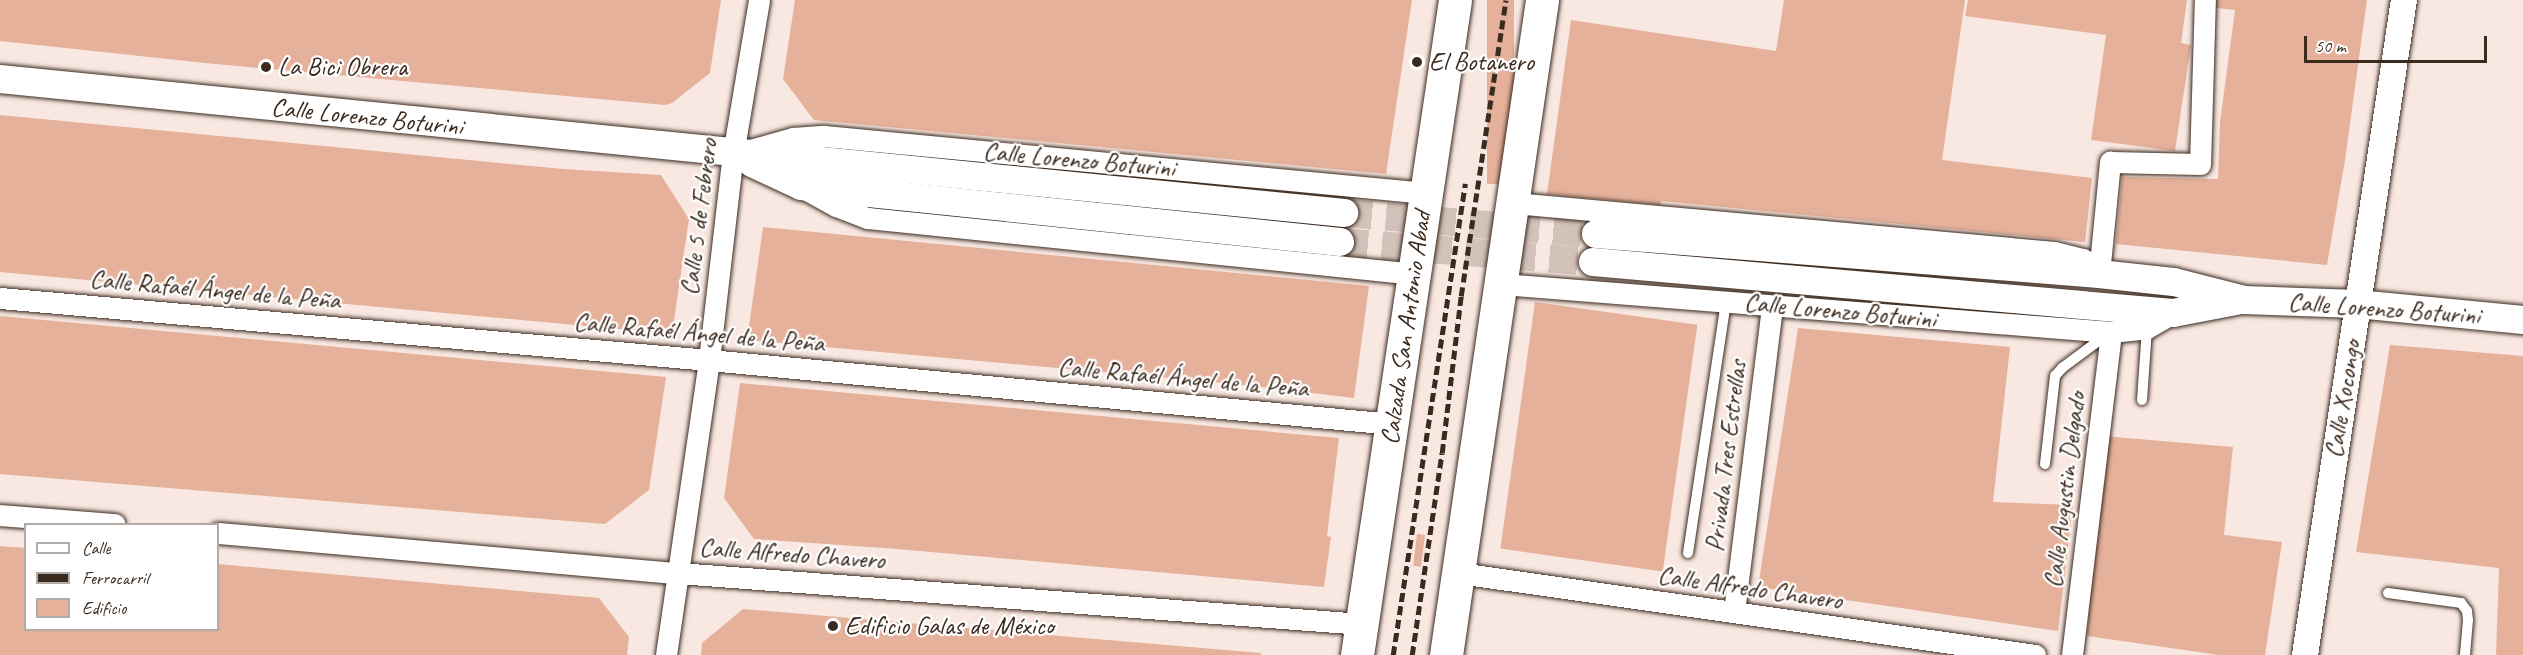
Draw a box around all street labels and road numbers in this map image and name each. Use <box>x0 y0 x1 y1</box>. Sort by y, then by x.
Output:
street label: Calle Lorenzo Boturini <box>270 91 464 143</box>
street label: Calle Lorenzo Boturini <box>982 136 1176 184</box>
street label: Calle 5 de Febrero <box>674 137 724 297</box>
street label: Calzada San Antonio Abad <box>1374 209 1438 447</box>
street label: Calle Rafaél Ángel de la Peña <box>88 263 342 317</box>
street label: Calle Lorenzo Boturini <box>1743 287 1937 335</box>
street label: Calle Lorenzo Boturini <box>2287 287 2481 331</box>
street label: Calle Rafaél Ángel de la Peña <box>572 306 826 360</box>
street label: Calle Xocongo <box>2318 338 2368 460</box>
street label: Calle Rafaél Ángel de la Peña <box>1056 351 1310 405</box>
street label: Privada Tres Estrellas <box>1699 358 1753 554</box>
street label: Calle Augustin Delgado <box>2038 391 2092 589</box>
street label: Calle Alfredo Chavero <box>698 532 886 576</box>
street label: Calle Alfredo Chavero <box>1655 560 1845 616</box>

